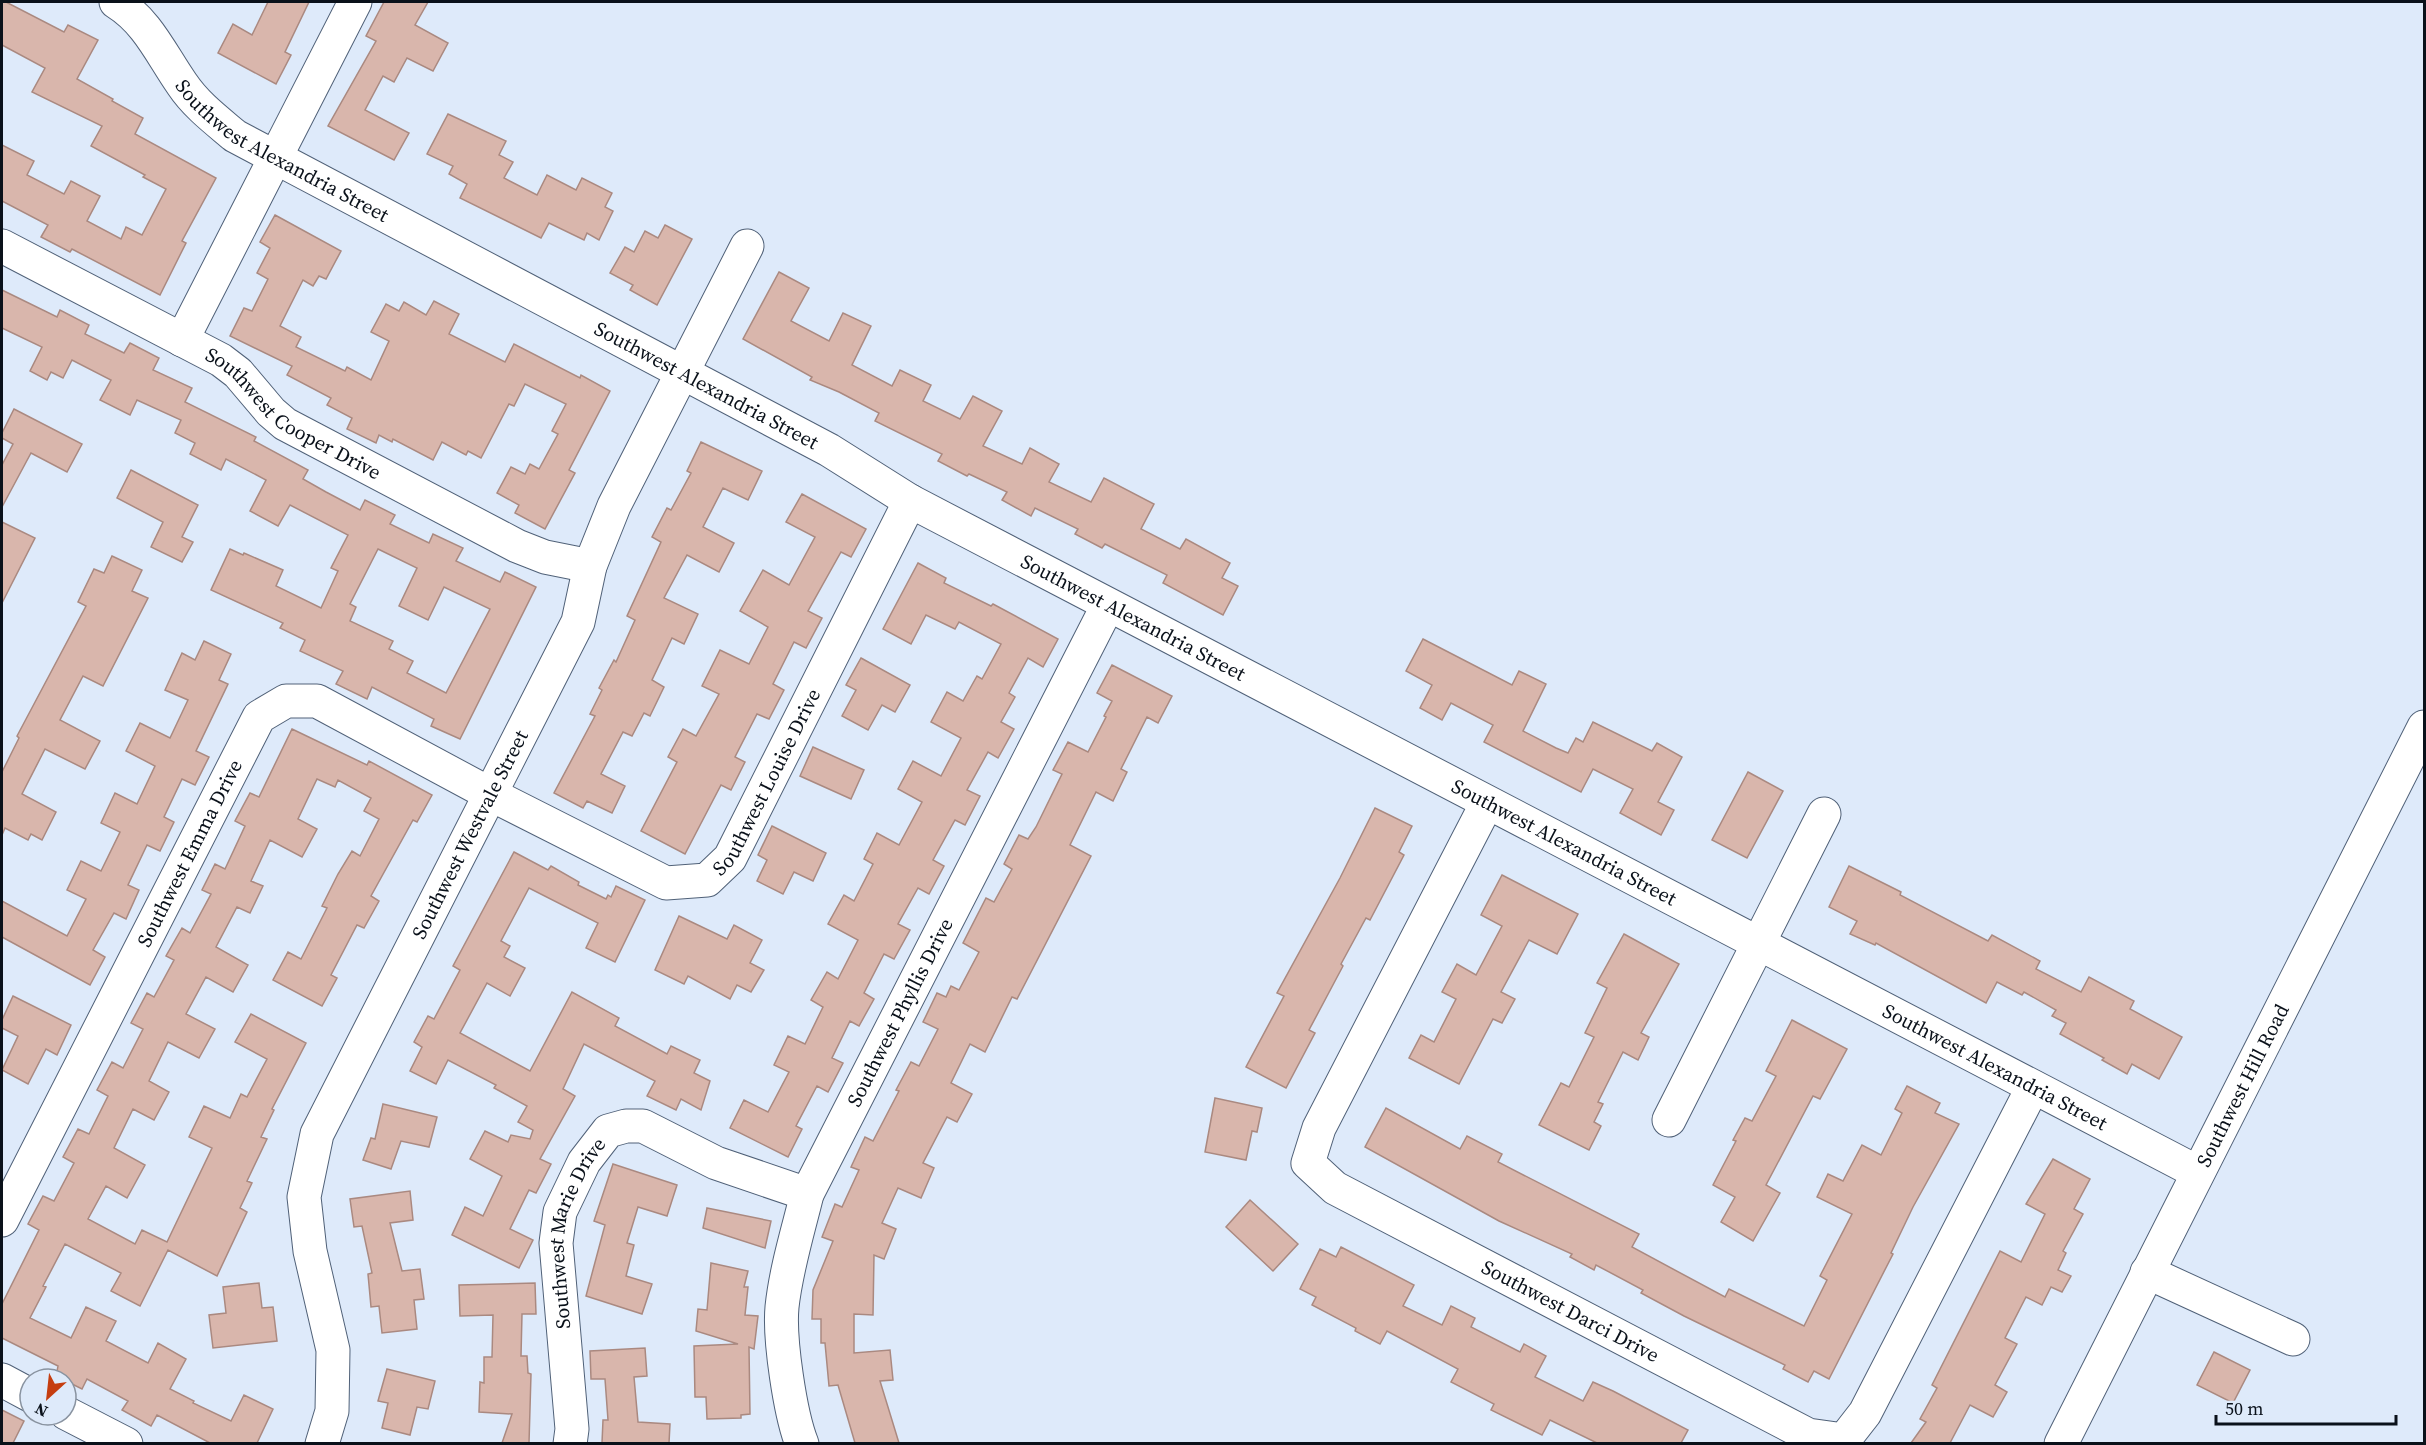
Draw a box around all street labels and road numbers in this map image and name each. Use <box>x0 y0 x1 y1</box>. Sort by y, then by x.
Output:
street label: Southwest Alexandria Street <box>169 73 394 229</box>
street label: Southwest Alexandria Street <box>589 314 824 456</box>
street label: Southwest Cooper Drive <box>201 340 386 486</box>
street label: Southwest Alexandria Street <box>1016 547 1251 688</box>
street label: Southwest Louise Drive <box>706 684 827 882</box>
street label: Southwest Westvale Street <box>405 725 535 944</box>
street label: Southwest Emma Drive <box>130 755 249 952</box>
street label: Southwest Alexandria Street <box>1447 772 1682 912</box>
street label: Southwest Phyllis Drive <box>840 913 960 1111</box>
street label: Southwest Alexandria Street <box>1878 997 2113 1137</box>
street label: Southwest Hill Road <box>2190 998 2296 1172</box>
street label: Southwest Marie Drive <box>542 1131 612 1330</box>
street label: Southwest Darci Drive <box>1477 1253 1664 1369</box>

